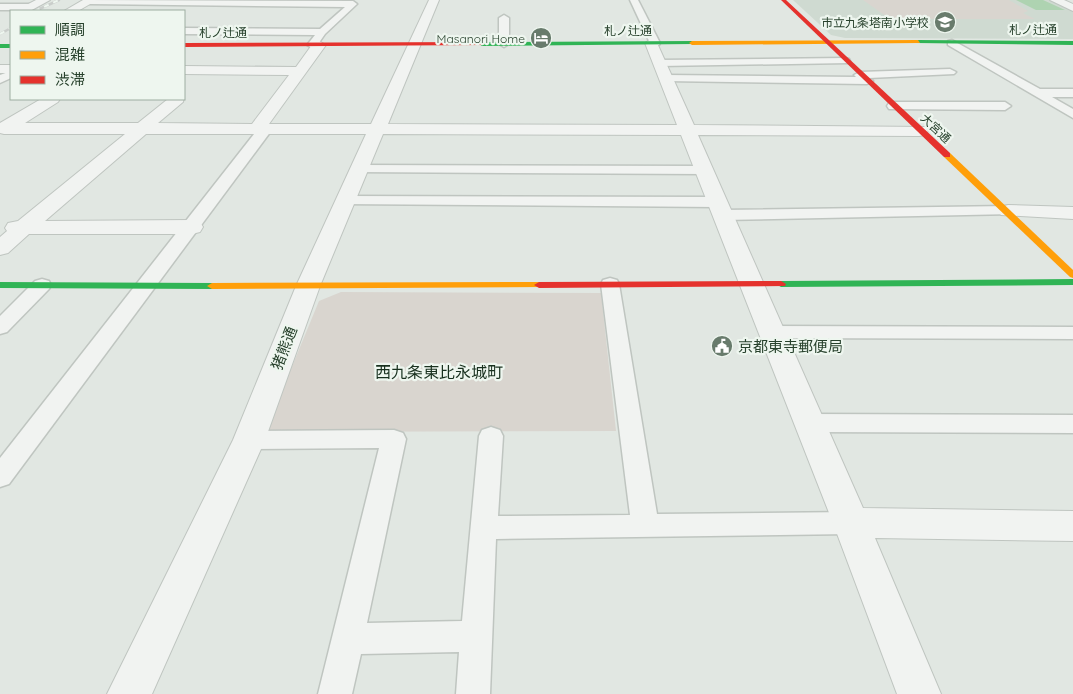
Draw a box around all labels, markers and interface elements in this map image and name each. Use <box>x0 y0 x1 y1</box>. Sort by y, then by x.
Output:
legend <box>10 10 185 100</box>
school or university icon: 市立九条塔南小学校 <box>933 10 957 34</box>
place label: 市立九条塔南小学校 <box>821 15 929 30</box>
text: 順調 <box>55 20 85 39</box>
street label: 札ノ辻通 <box>1009 22 1057 37</box>
street label: 札ノ辻通 <box>604 23 652 38</box>
street label: 札ノ辻通 <box>199 25 247 40</box>
hotel icon: Masanori Home <box>529 26 553 50</box>
place label: Masanori Home <box>437 31 525 46</box>
text: 混雑 <box>55 45 85 64</box>
text: 渋滞 <box>55 70 85 89</box>
street label: 大宮通 <box>918 110 954 146</box>
street label: 猪熊通 <box>267 324 301 372</box>
public building icon: 京都東寺郵便局 <box>710 334 734 358</box>
place label: 京都東寺郵便局 <box>738 337 843 356</box>
district label: 西九条東比永城町 <box>375 362 503 382</box>

